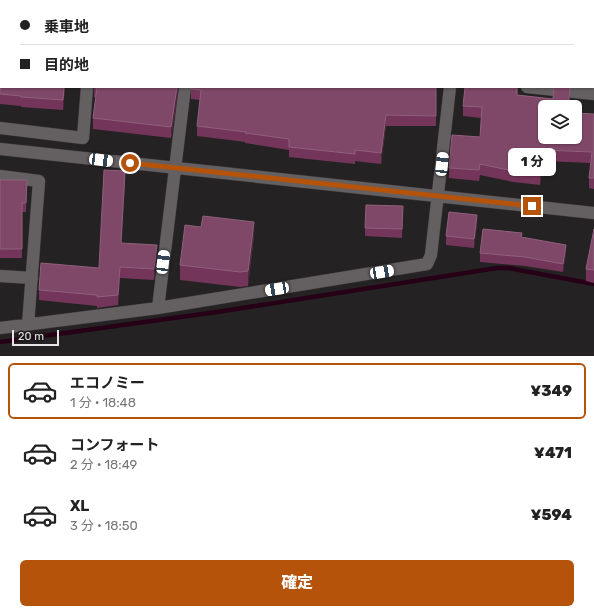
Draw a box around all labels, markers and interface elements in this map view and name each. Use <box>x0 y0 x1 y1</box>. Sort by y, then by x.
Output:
text: 乗車地 <box>44 18 89 36</box>
text: 目的地 <box>44 56 89 74</box>
map controls <box>538 100 582 144</box>
button: layers <box>538 100 582 144</box>
callout: 1 分 <box>508 148 556 176</box>
car <box>435 151 449 177</box>
car <box>88 153 114 167</box>
route start <box>121 154 139 172</box>
text: 1 分 <box>521 154 543 169</box>
route end <box>523 197 541 215</box>
car <box>156 249 170 275</box>
car <box>369 264 395 280</box>
car <box>264 281 290 297</box>
scale bar <box>12 328 59 347</box>
text: 20 m <box>18 330 44 343</box>
icon: car <box>22 373 58 409</box>
text: エコノミー <box>70 374 145 392</box>
text: ¥349 <box>530 382 572 400</box>
text: 1 分 · 18:48 <box>70 395 136 410</box>
icon: car <box>22 435 58 471</box>
text: コンフォート <box>70 436 160 454</box>
text: ¥471 <box>534 444 572 462</box>
text: 2 分 · 18:49 <box>70 457 137 472</box>
icon: car <box>22 497 58 533</box>
text: XL <box>70 497 89 515</box>
text: ¥594 <box>531 506 572 524</box>
text: 3 分 · 18:50 <box>70 518 138 533</box>
button: 確定 <box>20 560 574 606</box>

